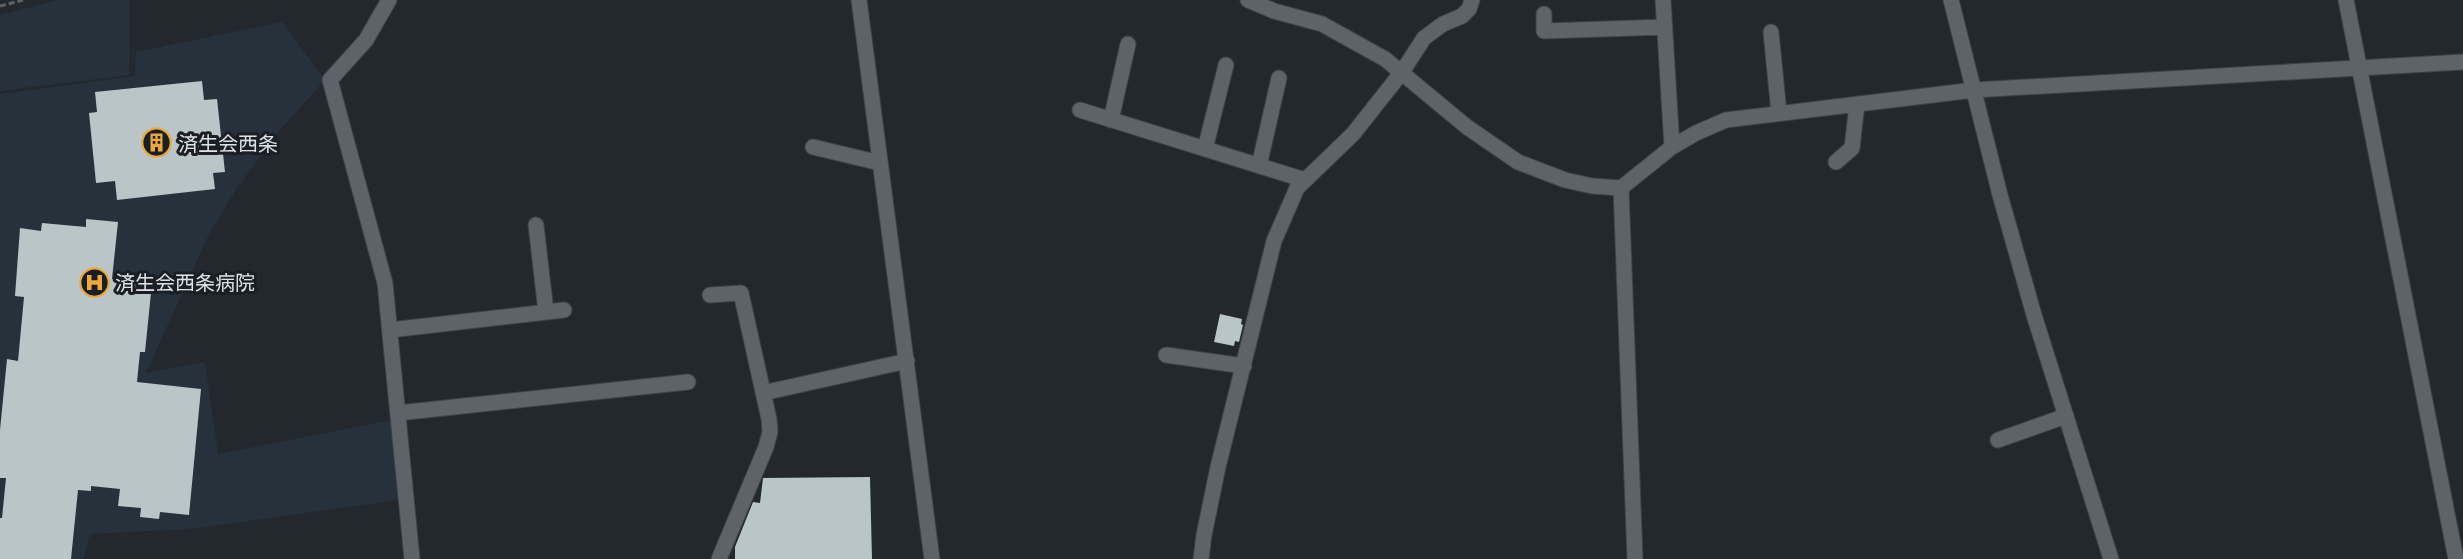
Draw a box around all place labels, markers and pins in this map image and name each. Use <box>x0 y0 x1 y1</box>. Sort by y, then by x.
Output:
building icon: 済生会西条 <box>141 127 173 159</box>
place label: 済生会西条 <box>178 130 278 157</box>
hospital icon: 済生会西条病院 <box>78 266 110 298</box>
place label: 済生会西条病院 <box>115 269 255 296</box>

